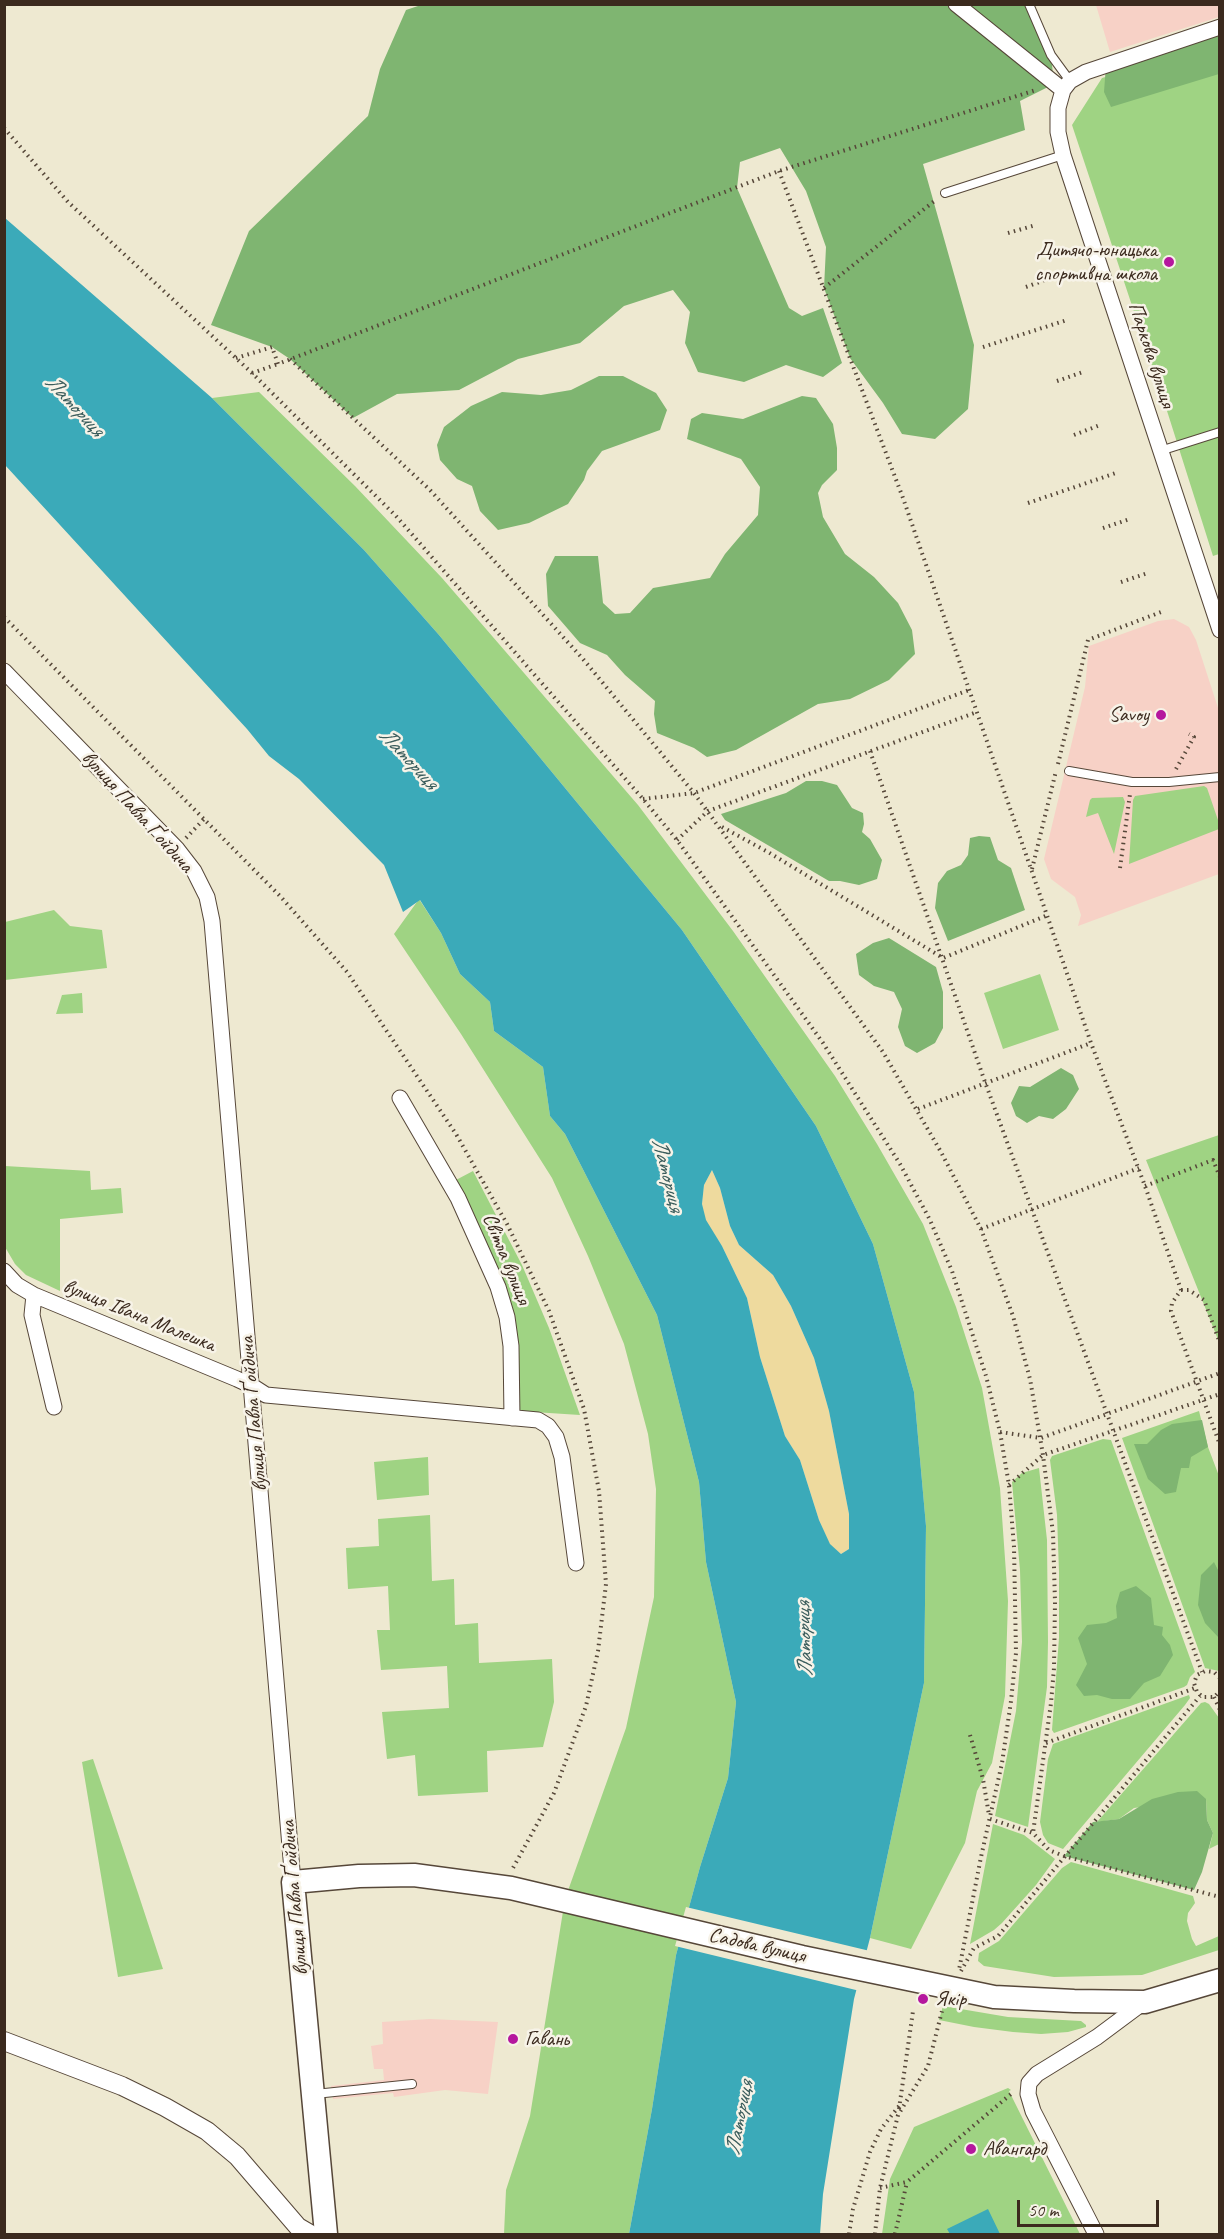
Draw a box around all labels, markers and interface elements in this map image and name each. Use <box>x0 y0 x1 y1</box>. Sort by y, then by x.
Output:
place label: Дитячо-юнацька спортивна школа <box>1035 237 1157 287</box>
marker: Дитячо-юнацька спортивна школа <box>1162 255 1176 269</box>
street label: Паркова вулиця <box>1122 299 1180 411</box>
water label: Латориця <box>39 370 109 442</box>
place label: Savoy <box>1109 702 1149 728</box>
marker: Savoy <box>1154 708 1168 722</box>
water label: Латориця <box>373 723 443 795</box>
street label: вулиця Павла Ґойдича <box>76 746 198 878</box>
water label: Латориця <box>645 1136 689 1214</box>
street label: Світла вулиця <box>476 1210 536 1308</box>
street label: вулиця Івана Малешка <box>59 1274 219 1358</box>
street label: вулиця Павла Ґойдича <box>235 1335 273 1493</box>
water label: Латориця <box>791 1601 819 1677</box>
street label: вулиця Павла Ґойдича <box>276 1819 314 1977</box>
street label: Садова вулиця <box>706 1923 808 1969</box>
place label: Якір <box>935 1986 966 2012</box>
marker: Якір <box>916 1992 930 2006</box>
place label: Гавань <box>525 2026 569 2052</box>
marker: Гавань <box>506 2032 520 2046</box>
water label: Латориця <box>720 2079 760 2157</box>
place label: Авангард <box>983 2136 1046 2162</box>
marker: Авангард <box>964 2142 978 2156</box>
scale bar <box>1020 2188 1162 2226</box>
text: 50 m <box>1028 2199 1059 2221</box>

